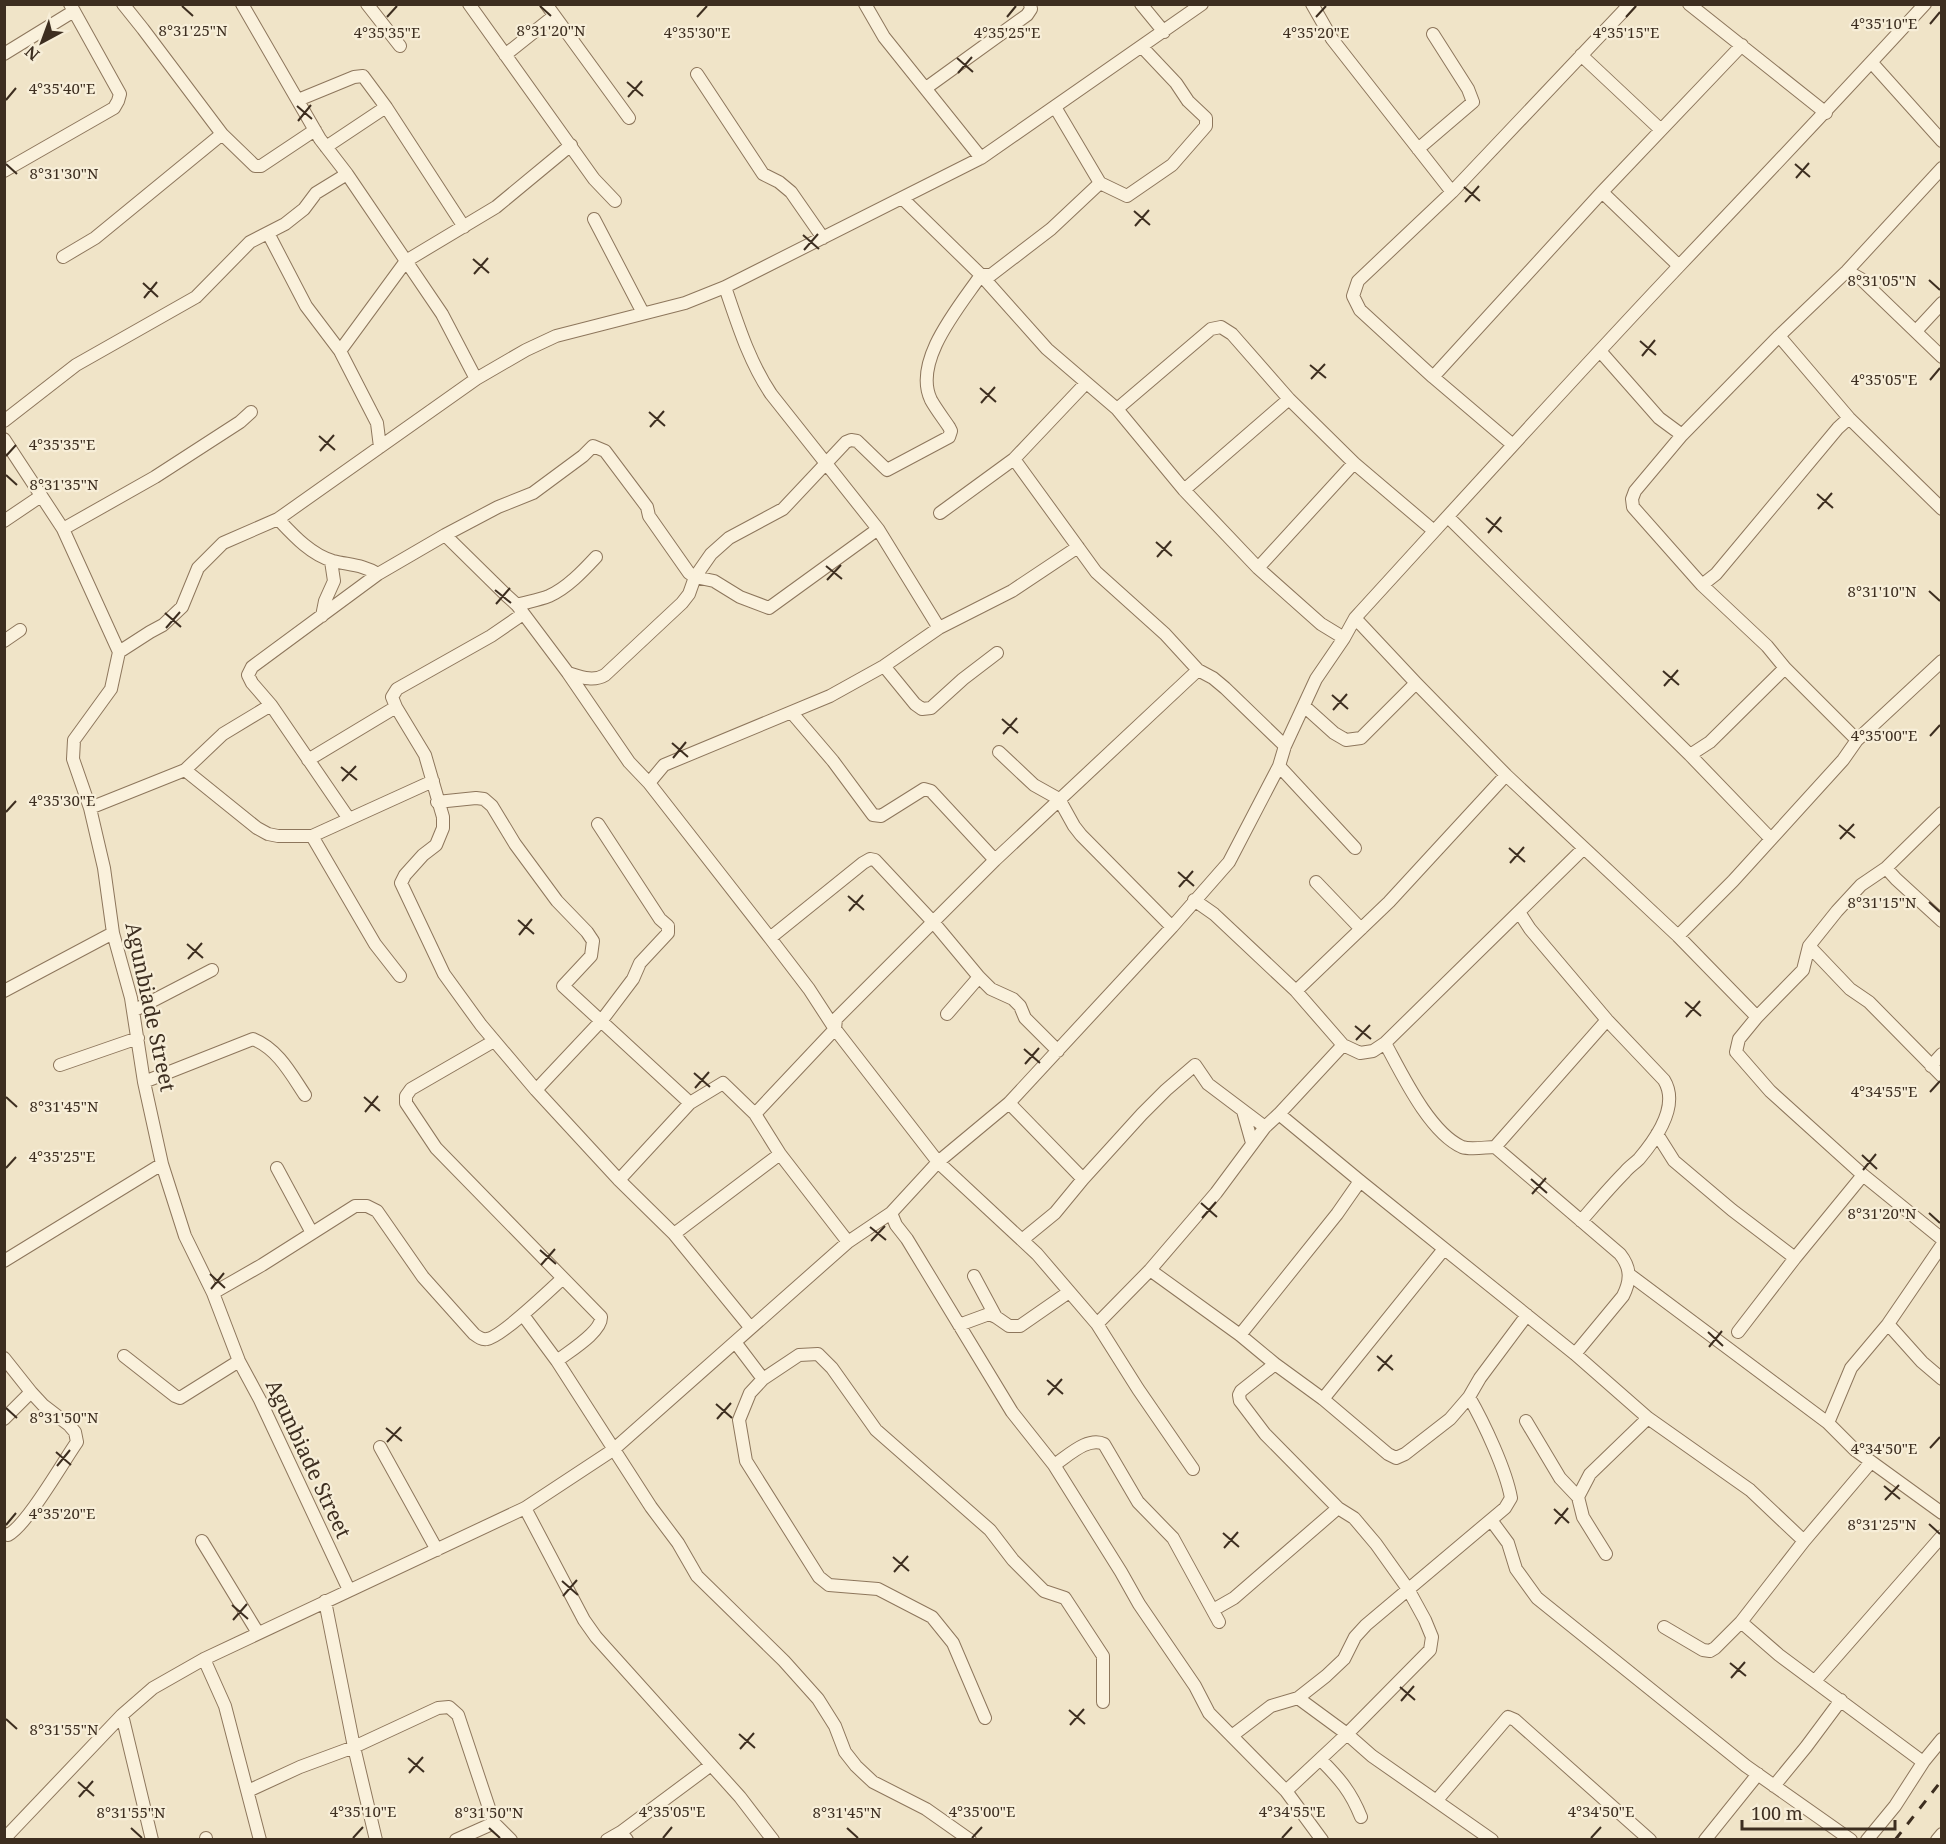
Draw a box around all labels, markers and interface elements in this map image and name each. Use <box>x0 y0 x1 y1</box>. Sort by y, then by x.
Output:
north arrow <box>12 12 72 72</box>
text: 4°35'10"E <box>1851 13 1917 33</box>
text: 8°31'25"N <box>159 20 228 40</box>
text: 8°31'20"N <box>517 20 586 40</box>
text: 4°35'35"E <box>354 22 420 42</box>
text: 4°35'30"E <box>664 22 730 42</box>
text: 4°35'25"E <box>974 22 1040 42</box>
text: 4°35'20"E <box>1283 22 1349 42</box>
text: 4°35'15"E <box>1593 22 1659 42</box>
text: N <box>20 41 44 66</box>
text: 4°35'40"E <box>29 78 95 98</box>
text: 8°31'30"N <box>30 163 99 183</box>
text: 8°31'05"N <box>1848 270 1917 290</box>
text: 4°35'05"E <box>1851 369 1917 389</box>
text: 4°35'35"E <box>29 434 95 454</box>
text: 8°31'35"N <box>30 474 99 494</box>
text: 8°31'10"N <box>1848 581 1917 601</box>
text: 4°35'00"E <box>1851 725 1917 745</box>
text: 4°35'30"E <box>29 790 95 810</box>
text: 8°31'15"N <box>1848 892 1917 912</box>
street label: Agunbiade Street <box>119 920 183 1094</box>
text: 4°34'55"E <box>1851 1081 1917 1101</box>
text: 8°31'45"N <box>30 1096 99 1116</box>
text: 4°35'25"E <box>29 1146 95 1166</box>
text: 8°31'20"N <box>1848 1203 1917 1223</box>
street label: Agunbiade Street <box>260 1375 358 1543</box>
text: 8°31'50"N <box>30 1407 99 1427</box>
text: 4°34'50"E <box>1851 1438 1917 1458</box>
text: 4°35'20"E <box>29 1503 95 1523</box>
text: 8°31'25"N <box>1848 1514 1917 1534</box>
text: 8°31'55"N <box>30 1719 99 1739</box>
scale bar <box>1742 1793 1895 1831</box>
text: 4°35'10"E <box>330 1801 396 1821</box>
text: 4°35'05"E <box>639 1801 705 1821</box>
text: 4°35'00"E <box>949 1801 1015 1821</box>
text: 4°34'55"E <box>1259 1801 1325 1821</box>
text: 4°34'50"E <box>1568 1801 1634 1821</box>
text: 100 m <box>1751 1801 1803 1825</box>
text: 8°31'55"N <box>97 1802 166 1822</box>
text: 8°31'50"N <box>455 1802 524 1822</box>
text: 8°31'45"N <box>813 1802 882 1822</box>

